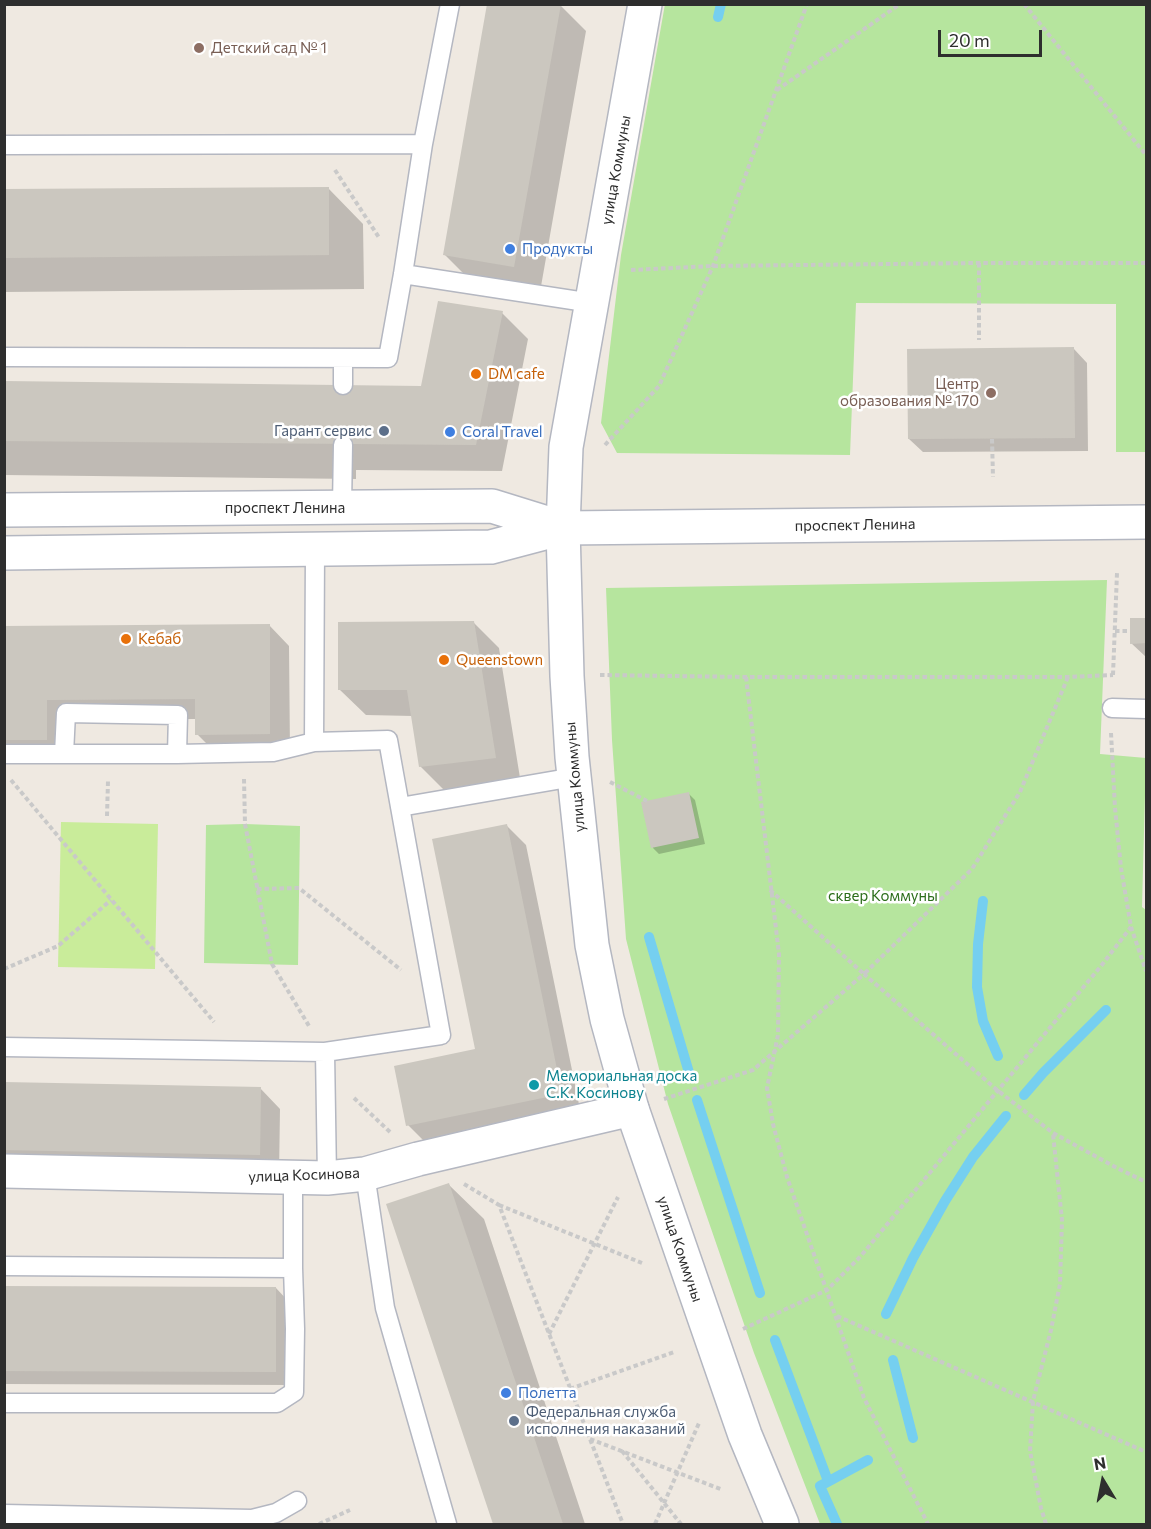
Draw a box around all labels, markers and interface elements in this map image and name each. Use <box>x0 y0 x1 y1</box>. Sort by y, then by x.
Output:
scale bar <box>941 18 1044 56</box>
text: 20 m <box>949 29 990 51</box>
place label: Детский сад № 1 <box>211 39 327 57</box>
marker: Детский сад № 1 <box>192 41 206 55</box>
street label: улица Коммуны <box>598 114 634 226</box>
place label: Продукты <box>522 240 593 258</box>
marker: Продукты <box>503 242 517 256</box>
place label: DM cafe <box>488 365 545 383</box>
marker: DM cafe <box>469 367 483 381</box>
place label: Центр образования № 170 <box>840 375 979 410</box>
marker: Центр образования № 170 <box>984 386 998 400</box>
place label: Гарант сервис <box>274 422 372 440</box>
place label: Coral Travel <box>462 423 543 441</box>
marker: Гарант сервис <box>377 424 391 438</box>
marker: Coral Travel <box>443 425 457 439</box>
street label: проспект Ленина <box>225 499 345 517</box>
street label: проспект Ленина <box>794 515 916 535</box>
place label: Кебаб <box>138 630 181 648</box>
marker: Кебаб <box>119 632 133 646</box>
place label: Queenstown <box>456 651 543 669</box>
marker: Queenstown <box>437 653 451 667</box>
street label: улица Коммуны <box>561 721 589 833</box>
park label: сквер Коммуны <box>828 887 938 905</box>
place label: Мемориальная доска С.К. Косинову <box>546 1067 697 1102</box>
marker: Мемориальная доска С.К. Косинову <box>527 1078 541 1092</box>
street label: улица Косинова <box>248 1164 360 1186</box>
street label: улица Коммуны <box>653 1194 707 1304</box>
place label: Полетта <box>518 1384 577 1402</box>
marker: Полетта <box>499 1386 513 1400</box>
place label: Федеральная служба исполнения наказаний <box>526 1403 685 1438</box>
marker: Федеральная служба исполнения наказаний <box>507 1414 521 1428</box>
north arrow <box>1073 1451 1133 1511</box>
text: N <box>1092 1452 1107 1473</box>

